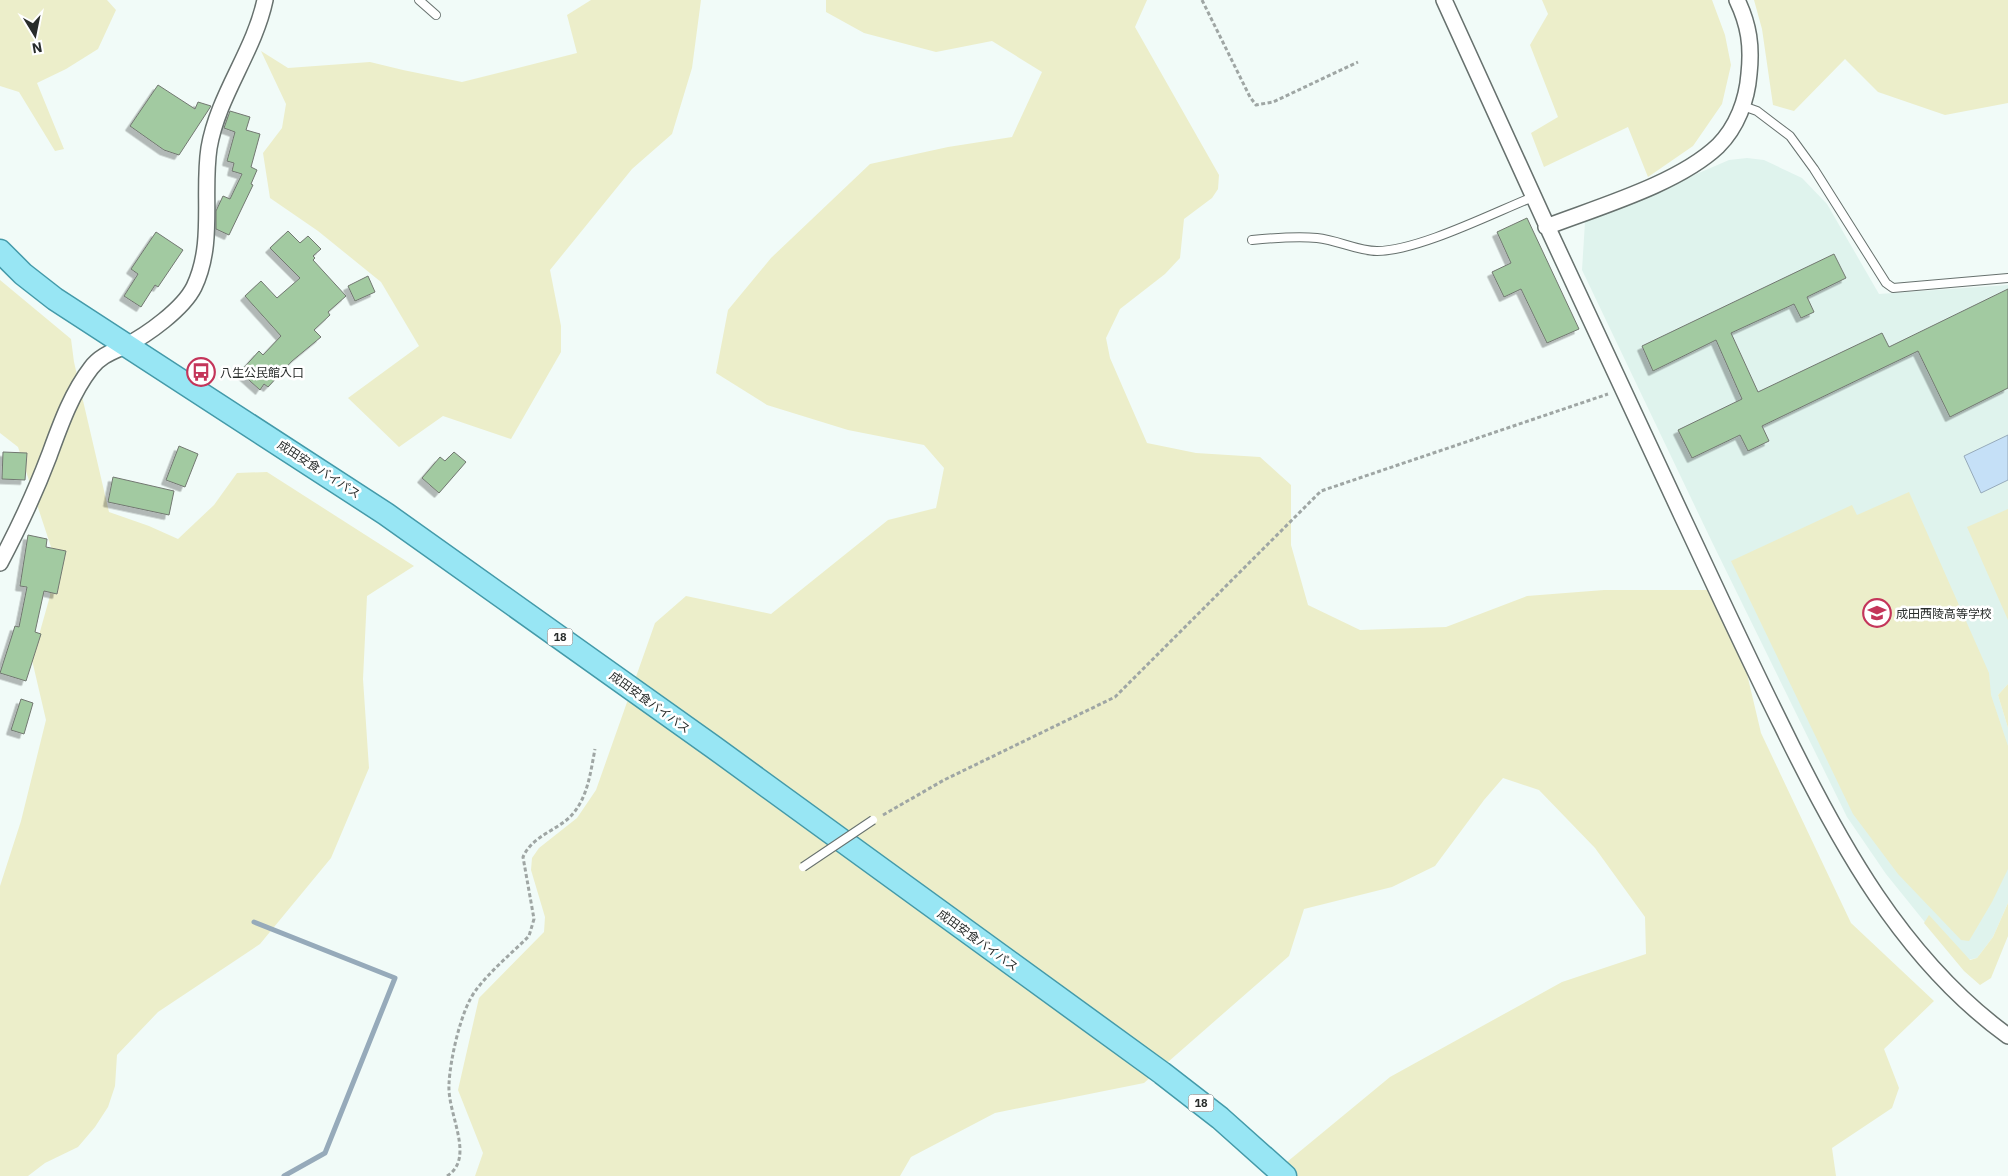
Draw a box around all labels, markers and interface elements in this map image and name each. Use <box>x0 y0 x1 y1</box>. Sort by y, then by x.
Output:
north arrow <box>10 10 60 60</box>
text: N <box>31 38 44 58</box>
bus stop icon: 八生公民館入口 <box>186 357 216 387</box>
place label: 八生公民館入口 <box>220 365 304 380</box>
street label: 成田安食バイパス <box>275 437 363 501</box>
school or university icon: 成田西陵高等学校 <box>1862 598 1892 628</box>
place label: 成田西陵高等学校 <box>1896 606 1992 621</box>
road number: 18 <box>548 628 572 646</box>
street label: 成田安食バイパス <box>607 668 693 736</box>
street label: 成田安食バイパス <box>935 906 1021 974</box>
road number: 18 <box>1188 1094 1214 1112</box>

